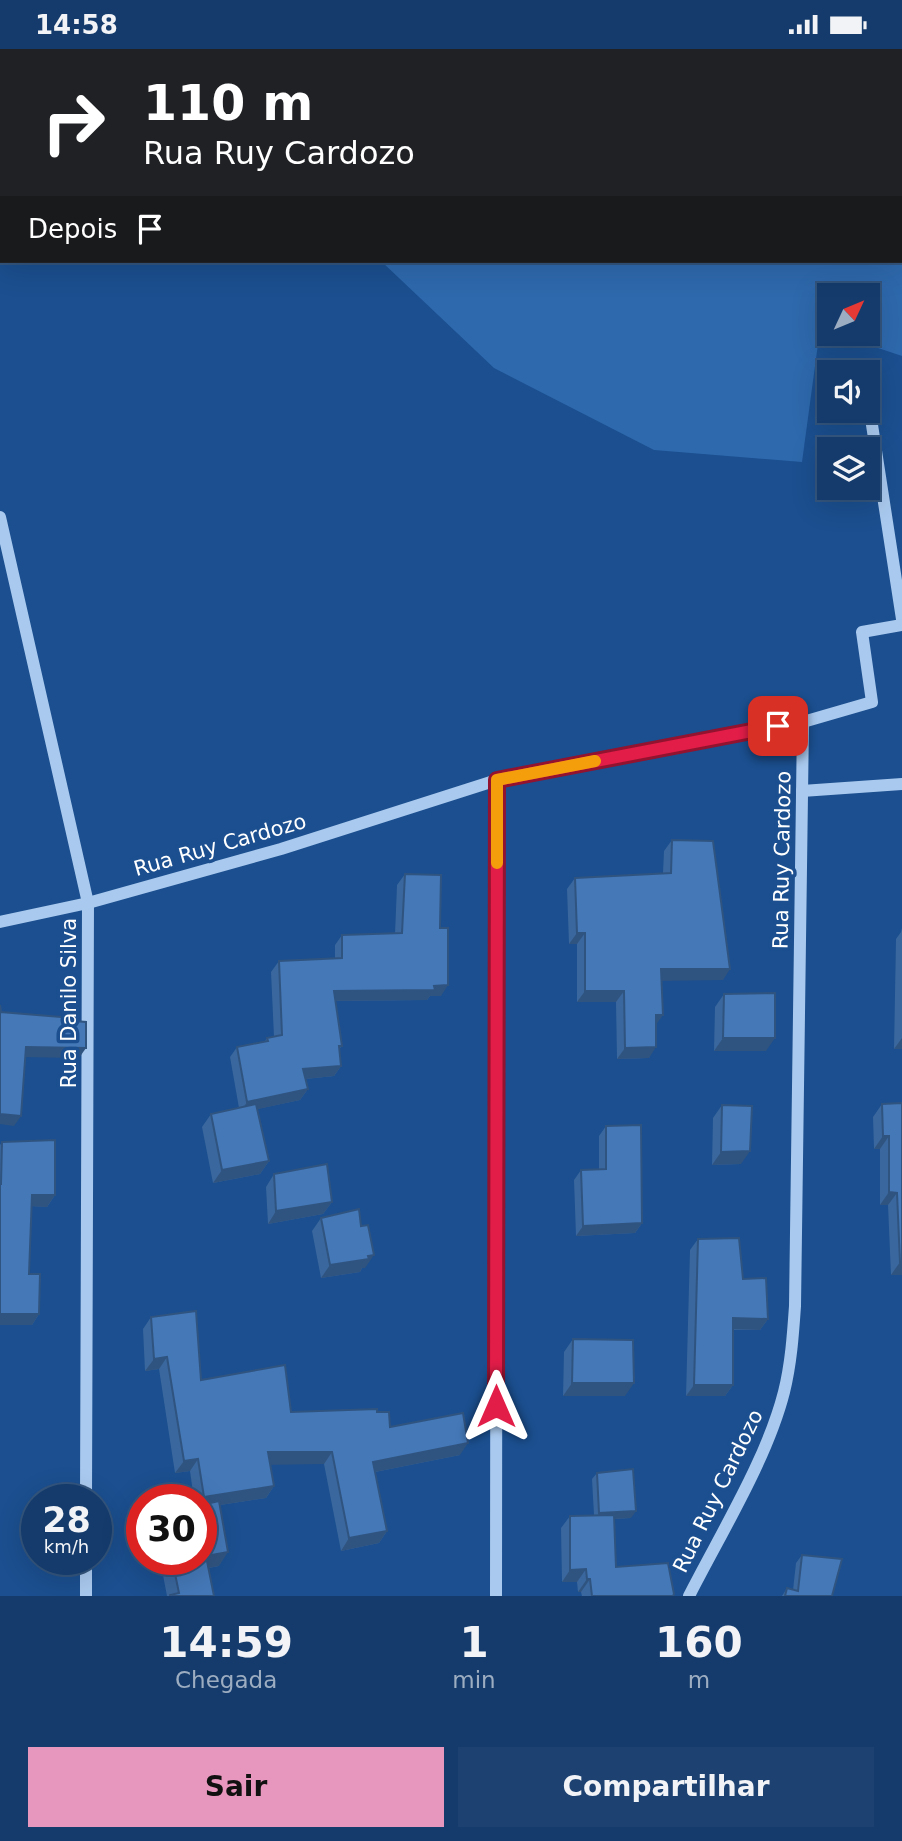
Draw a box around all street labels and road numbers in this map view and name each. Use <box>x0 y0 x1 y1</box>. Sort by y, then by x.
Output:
street label: Rua Ruy Cardozo <box>768 771 796 949</box>
street label: Rua Ruy Cardozo <box>131 809 309 881</box>
street label: Rua Danilo Silva <box>57 918 81 1088</box>
street label: Rua Ruy Cardozo <box>668 1406 768 1576</box>

